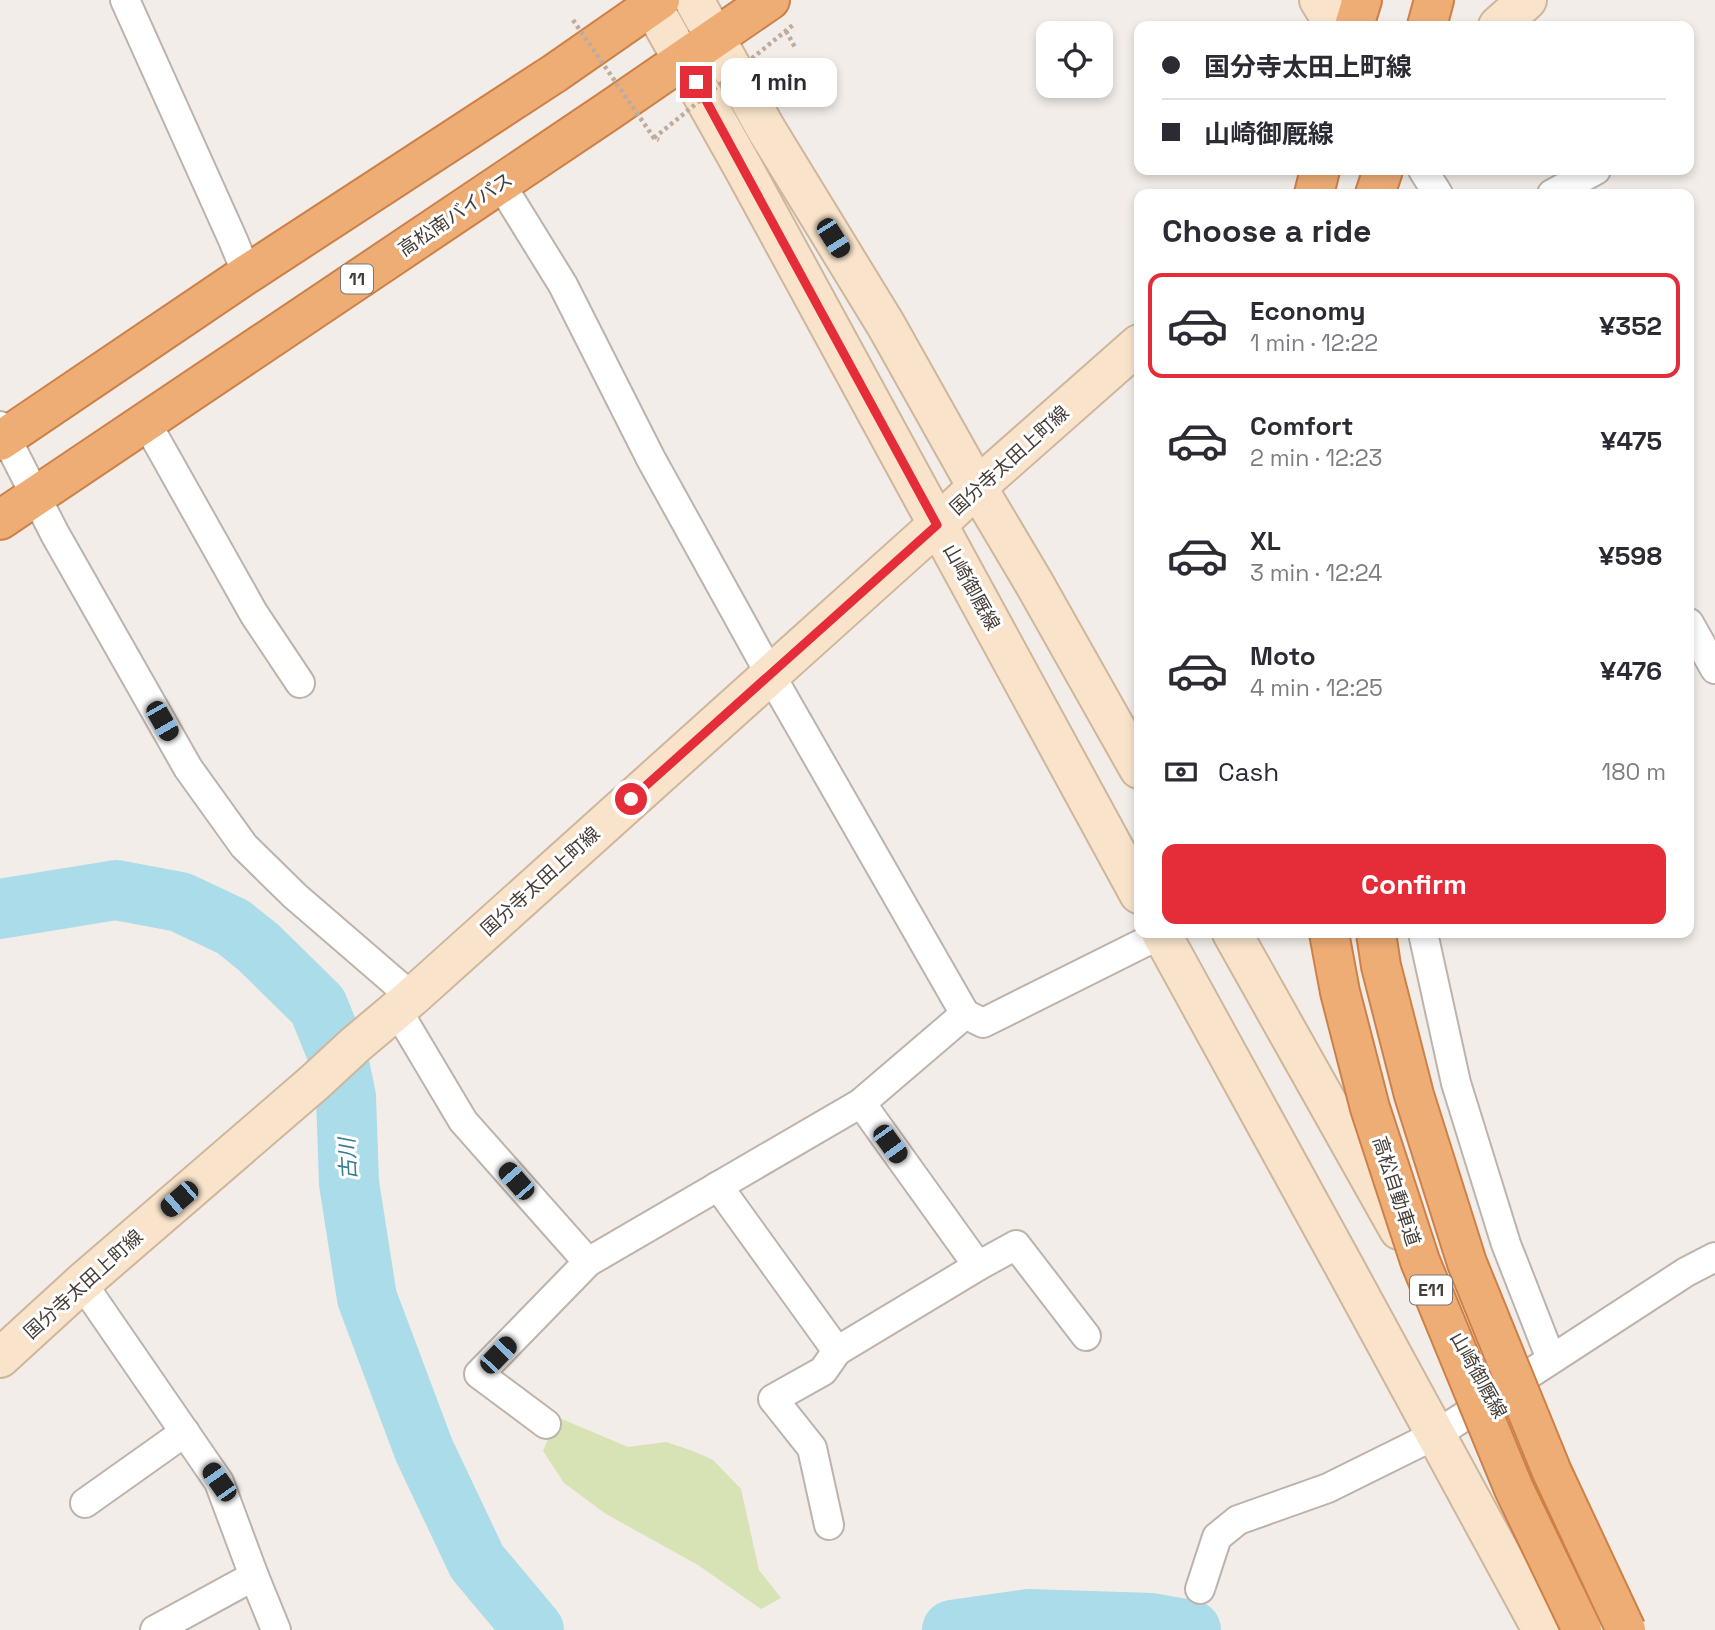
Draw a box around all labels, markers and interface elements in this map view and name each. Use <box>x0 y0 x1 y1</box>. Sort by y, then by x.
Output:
map controls <box>1036 21 1113 98</box>
button: locate <box>1036 21 1113 98</box>
text: 国分寺太田上町線 <box>1204 50 1412 84</box>
callout: 1 min <box>720 57 836 106</box>
route end <box>680 66 712 98</box>
text: 1 min <box>751 67 807 97</box>
text: 山崎御厩線 <box>1204 117 1334 151</box>
street label: 高松南バイパス <box>393 167 517 262</box>
text: Choose a ride <box>1162 211 1372 251</box>
car <box>813 215 854 261</box>
road number: 11 <box>341 264 373 293</box>
icon: car <box>1166 294 1229 357</box>
text: Economy <box>1250 294 1366 328</box>
text: ¥352 <box>1599 309 1662 343</box>
text: 1 min · 12:22 <box>1250 328 1378 358</box>
street label: 国分寺太田上町線 <box>944 400 1074 521</box>
icon: car <box>1166 409 1229 472</box>
text: Comfort <box>1250 409 1353 443</box>
text: ¥475 <box>1600 424 1662 458</box>
text: 2 min · 12:23 <box>1250 443 1382 473</box>
icon: car <box>1166 524 1229 587</box>
text: XL <box>1250 524 1281 558</box>
text: ¥598 <box>1599 539 1662 573</box>
street label: 山崎御厩線 <box>938 540 1006 635</box>
text: 3 min · 12:24 <box>1250 558 1382 588</box>
icon: car <box>1166 639 1229 702</box>
text: Moto <box>1250 639 1316 673</box>
text: ¥476 <box>1600 654 1662 688</box>
text: 4 min · 12:25 <box>1250 673 1383 703</box>
car <box>143 698 182 744</box>
icon: cash <box>1162 753 1200 791</box>
text: Cash <box>1218 755 1279 789</box>
text: 180 m <box>1602 757 1666 787</box>
route start <box>615 783 647 815</box>
street label: 国分寺太田上町線 <box>475 821 605 942</box>
button: Confirm <box>1162 844 1666 924</box>
car <box>870 1121 911 1167</box>
street label: 高松自動車道 <box>1367 1133 1426 1249</box>
water label: 古川 <box>333 1135 362 1181</box>
car <box>495 1158 538 1204</box>
car <box>157 1177 202 1221</box>
street label: 国分寺太田上町線 <box>18 1224 148 1345</box>
road number: E11 <box>1410 1275 1452 1304</box>
street label: 山崎御厩線 <box>1445 1328 1513 1423</box>
car <box>476 1333 521 1377</box>
car <box>199 1459 240 1505</box>

